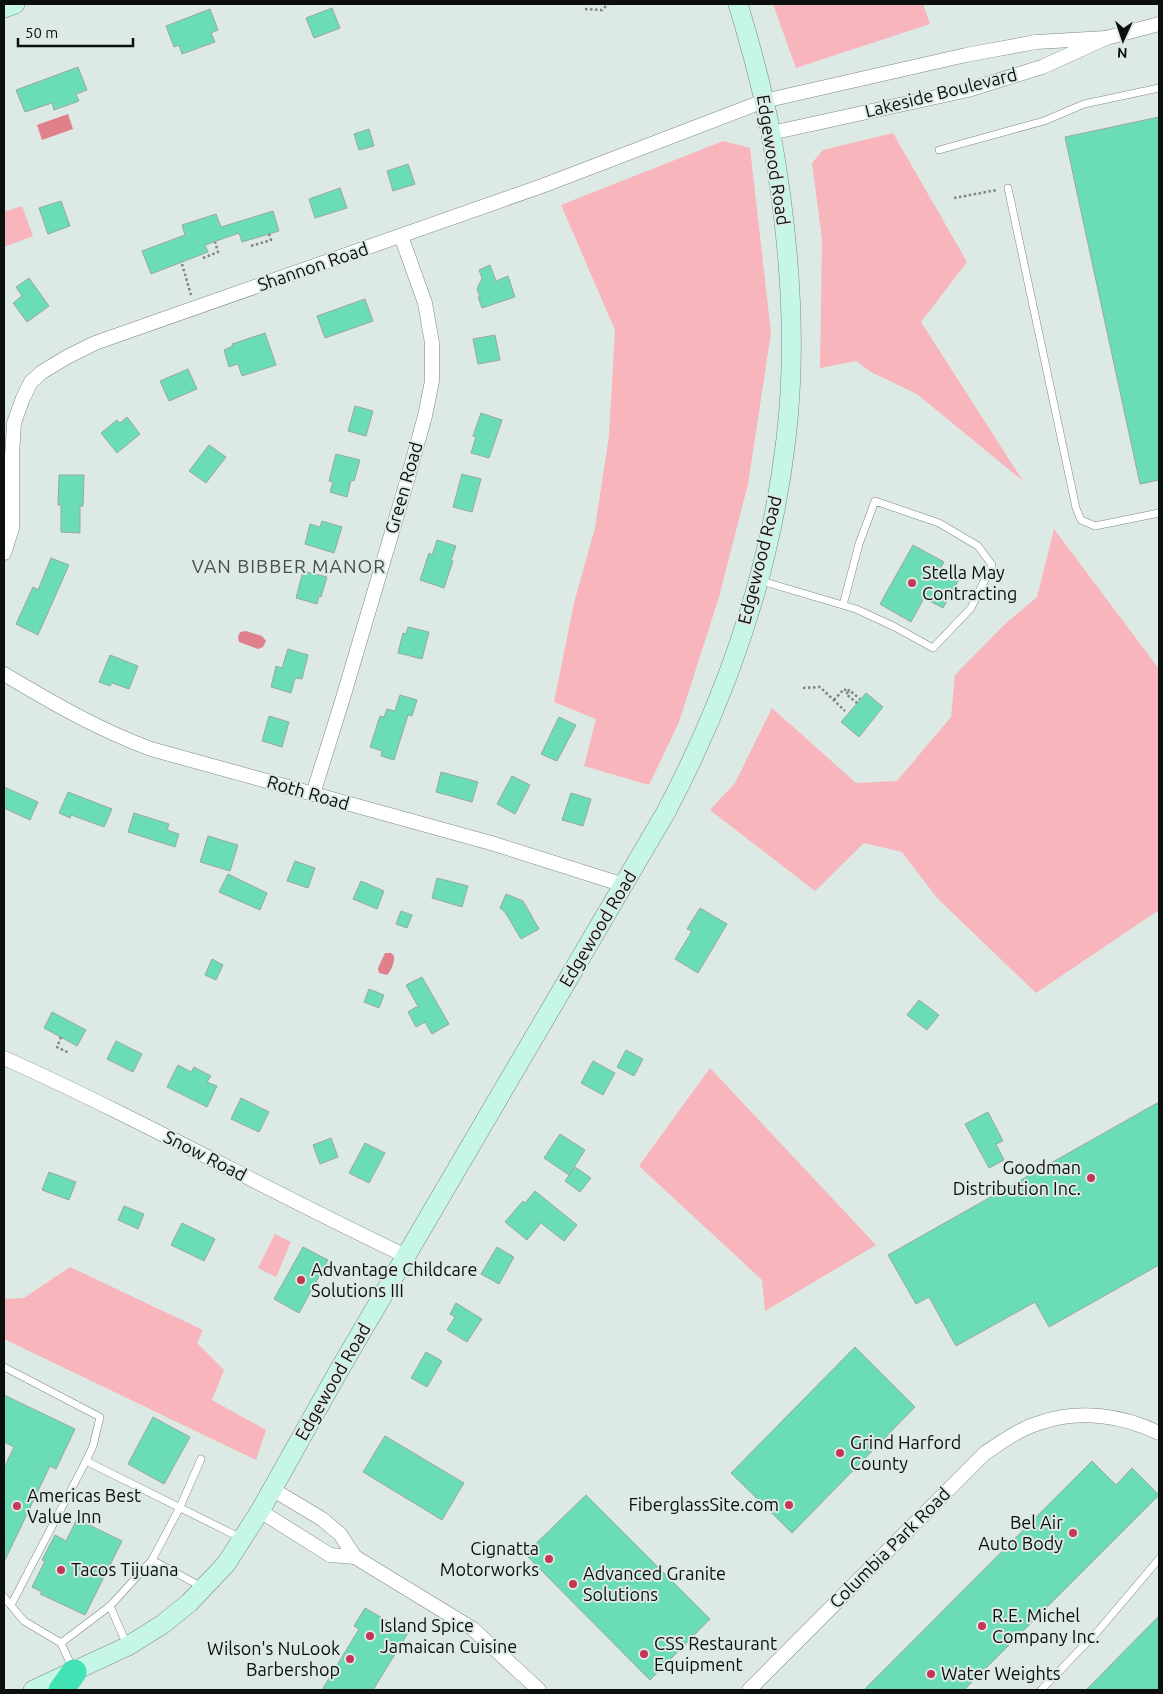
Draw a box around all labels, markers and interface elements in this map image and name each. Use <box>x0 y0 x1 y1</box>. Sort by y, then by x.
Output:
scale bar <box>18 15 132 47</box>
north arrow <box>1098 15 1148 65</box>
text: 50 m <box>25 24 58 41</box>
text: N <box>1117 45 1128 61</box>
street label: Lakeside Boulevard <box>863 63 1019 121</box>
street label: Edgewood Road <box>754 93 794 227</box>
street label: Shannon Road <box>255 238 371 294</box>
street label: Green Road <box>380 440 426 536</box>
street label: Edgewood Road <box>733 493 785 626</box>
district label: VAN BIBBER MANOR <box>192 555 386 577</box>
place label: Stella May Contracting <box>922 562 1017 603</box>
marker: Stella May Contracting <box>906 577 918 589</box>
street label: Roth Road <box>265 771 352 813</box>
street label: Edgewood Road <box>555 867 640 990</box>
street label: Snow Road <box>161 1126 250 1184</box>
place label: Goodman Distribution Inc. <box>953 1157 1081 1198</box>
marker: Goodman Distribution Inc. <box>1085 1172 1097 1184</box>
place label: Advantage Childcare Solutions III <box>311 1259 477 1300</box>
marker: Advantage Childcare Solutions III <box>295 1274 307 1286</box>
street label: Edgewood Road <box>290 1319 374 1444</box>
place label: Grind Harford County <box>850 1432 961 1473</box>
marker: Grind Harford County <box>834 1447 846 1459</box>
street label: Columbia Park Road <box>825 1483 954 1612</box>
place label: Americas Best Value Inn <box>27 1485 141 1526</box>
place label: FiberglassSite.com <box>628 1494 779 1514</box>
marker: FiberglassSite.com <box>783 1499 795 1511</box>
marker: Americas Best Value Inn <box>11 1500 23 1512</box>
place label: Bel Air Auto Body <box>978 1512 1063 1553</box>
marker: Bel Air Auto Body <box>1067 1527 1079 1539</box>
place label: Cignatta Motorworks <box>440 1538 539 1579</box>
marker: Cignatta Motorworks <box>543 1553 555 1565</box>
place label: Tacos Tijuana <box>71 1559 179 1579</box>
place label: Advanced Granite Solutions <box>583 1563 726 1604</box>
marker: Tacos Tijuana <box>55 1564 67 1576</box>
marker: Advanced Granite Solutions <box>567 1578 579 1590</box>
place label: R.E. Michel Company Inc. <box>992 1605 1100 1646</box>
place label: Island Spice Jamaican Cuisine <box>380 1615 517 1656</box>
marker: R.E. Michel Company Inc. <box>976 1620 988 1632</box>
marker: Island Spice Jamaican Cuisine <box>364 1630 376 1642</box>
place label: CSS Restaurant Equipment <box>654 1633 777 1674</box>
place label: Wilson's NuLook Barbershop <box>207 1638 340 1679</box>
marker: CSS Restaurant Equipment <box>638 1648 650 1660</box>
marker: Wilson's NuLook Barbershop <box>344 1653 356 1665</box>
place label: Water Weights <box>941 1663 1061 1683</box>
marker: Water Weights <box>925 1668 937 1680</box>

